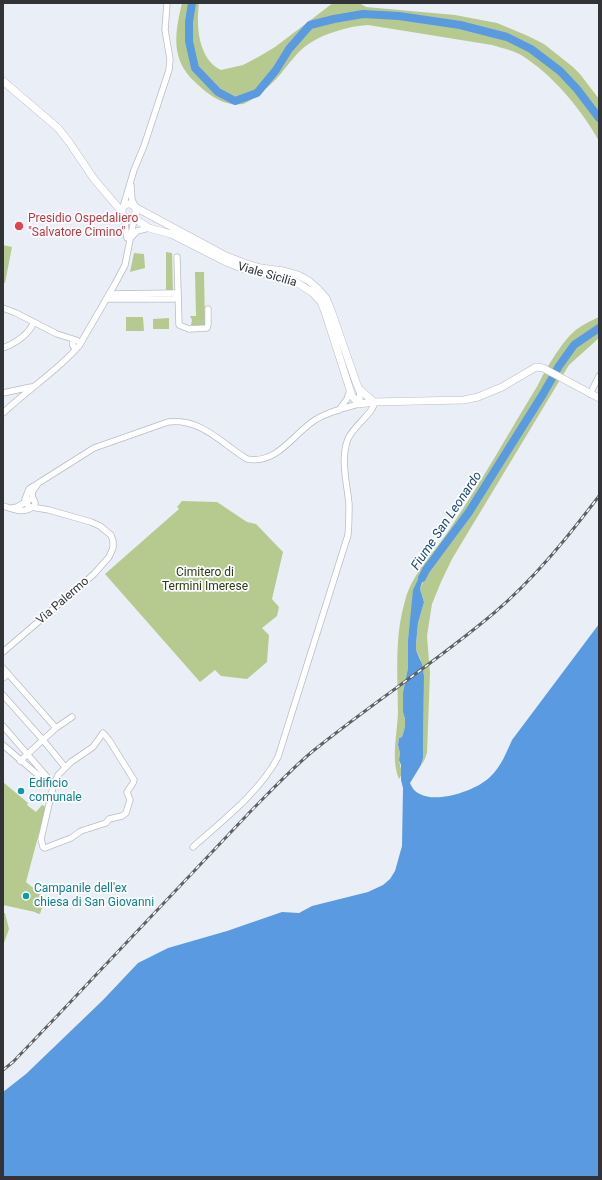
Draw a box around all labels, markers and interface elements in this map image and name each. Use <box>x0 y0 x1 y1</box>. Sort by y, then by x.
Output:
place label: Presidio Ospedaliero "Salvatore Cimino" <box>28 212 138 240</box>
marker: Presidio Ospedaliero "Salvatore Cimino" <box>13 220 25 232</box>
street label: Viale Sicilia <box>236 260 298 290</box>
water label: Fiume San Leonardo <box>408 469 486 573</box>
park label: Cimitero di Termini Imerese <box>162 566 248 594</box>
street label: Via Palermo <box>34 574 92 628</box>
place label: Edificio comunale <box>29 777 82 805</box>
marker: Edificio comunale <box>16 786 26 796</box>
place label: Campanile dell'ex chiesa di San Giovanni <box>34 882 154 910</box>
marker: Campanile dell'ex chiesa di San Giovanni <box>21 891 31 901</box>

